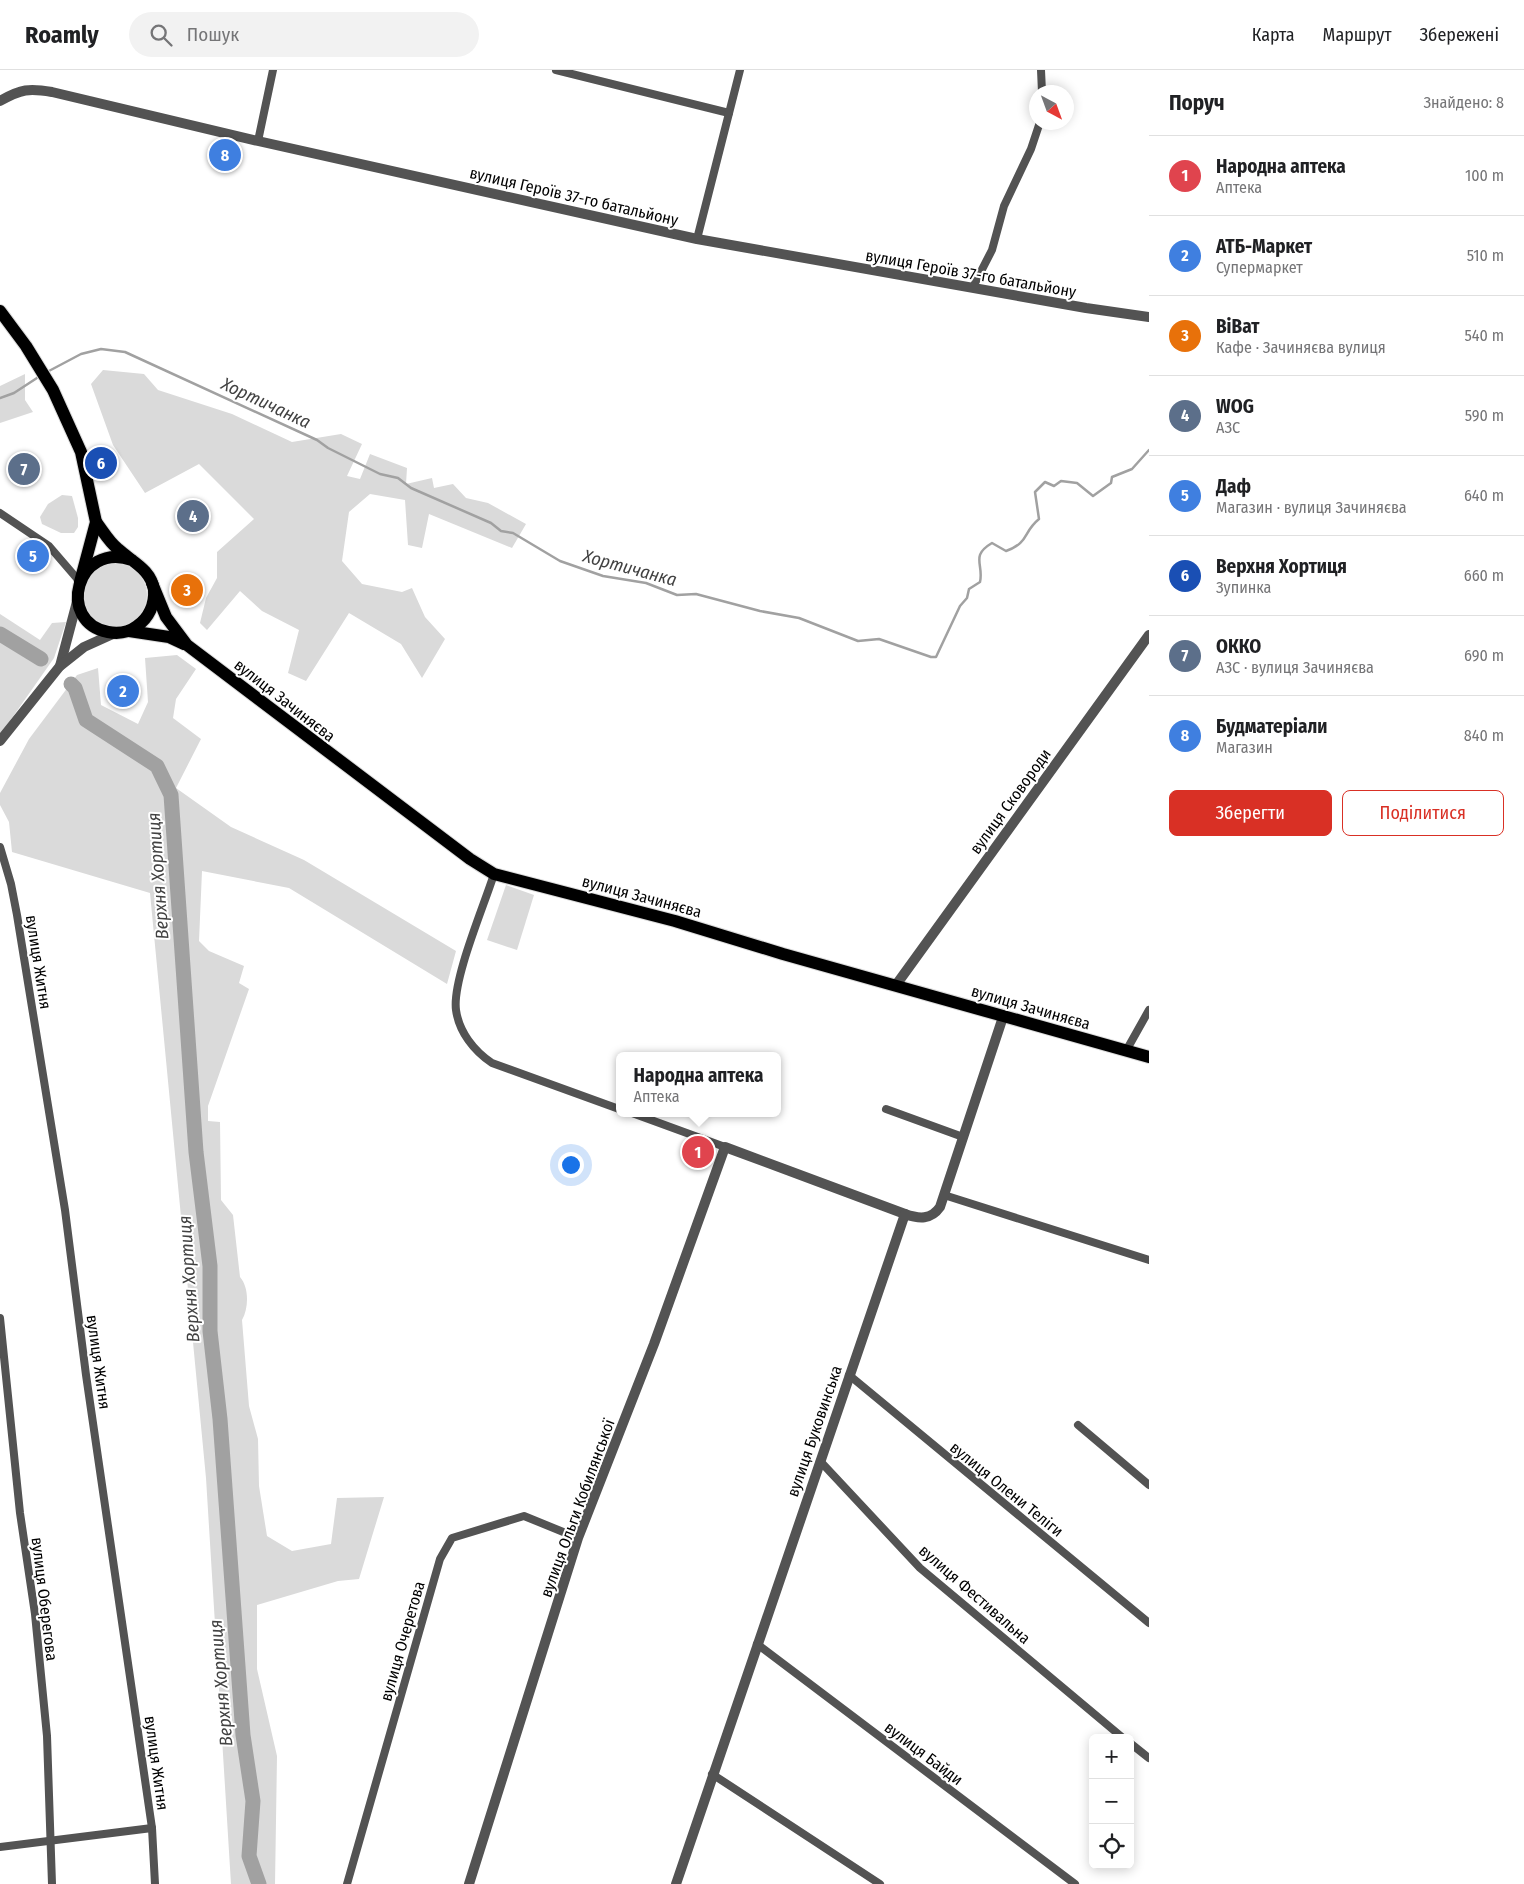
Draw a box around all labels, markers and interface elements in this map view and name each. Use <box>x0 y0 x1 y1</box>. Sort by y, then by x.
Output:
search box <box>129 12 479 57</box>
text: Roamly <box>25 21 99 49</box>
icon: search <box>147 21 175 49</box>
text: Пошук <box>187 23 239 46</box>
text: Карта <box>1252 24 1295 46</box>
text: Маршрут <box>1323 24 1392 46</box>
text: Збережені <box>1420 24 1499 46</box>
north arrow <box>1029 85 1074 130</box>
text: Поруч <box>1169 90 1225 116</box>
text: Знайдено: 8 <box>1423 93 1504 112</box>
pin: 8 <box>209 136 241 174</box>
text: Народна аптека <box>1216 155 1346 178</box>
street label: вулиця Героїв 37-го батальйону <box>468 163 681 230</box>
text: 1 <box>1182 166 1188 185</box>
text: 100 m <box>1465 166 1504 185</box>
text: Аптека <box>1216 178 1262 197</box>
text: АТБ-Маркет <box>1216 235 1312 258</box>
street label: вулиця Героїв 37-го батальйону <box>864 246 1079 302</box>
text: 2 <box>1181 246 1189 265</box>
text: 510 m <box>1467 246 1504 265</box>
text: Супермаркет <box>1216 258 1303 277</box>
text: ВіВат <box>1216 315 1259 338</box>
text: 3 <box>1181 326 1189 345</box>
text: 540 m <box>1465 326 1504 345</box>
text: Кафе · Зачиняєва вулиця <box>1216 338 1386 357</box>
water label: Хортичанка <box>217 372 314 433</box>
text: WOG <box>1216 395 1254 418</box>
text: 4 <box>1181 406 1189 425</box>
text: 590 m <box>1465 406 1504 425</box>
text: АЗС <box>1216 418 1240 437</box>
pin: 6 <box>85 444 117 482</box>
pin: 7 <box>8 450 40 488</box>
text: Даф <box>1216 475 1251 498</box>
text: 5 <box>1181 486 1189 505</box>
text: 640 m <box>1464 486 1504 505</box>
pin: 4 <box>177 497 209 535</box>
text: Магазин · вулиця Зачиняєва <box>1216 498 1407 517</box>
pin: 5 <box>17 537 49 575</box>
water label: Хортичанка <box>580 545 679 591</box>
text: Верхня Хортиця <box>1216 555 1347 578</box>
text: 6 <box>1181 566 1189 585</box>
text: 660 m <box>1464 566 1504 585</box>
pin: 3 <box>171 571 203 609</box>
text: Зупинка <box>1216 578 1271 597</box>
text: ОККО <box>1216 635 1261 658</box>
text: 7 <box>1182 646 1188 665</box>
text: 690 m <box>1464 646 1504 665</box>
street label: вулиця Зачиняєва <box>230 655 339 746</box>
text: АЗС · вулиця Зачиняєва <box>1216 658 1374 677</box>
pin: 2 <box>107 672 139 710</box>
text: Будматеріали <box>1216 715 1327 738</box>
text: 8 <box>1181 726 1189 745</box>
text: 840 m <box>1464 726 1504 745</box>
text: Магазин <box>1216 738 1273 757</box>
street label: вулиця Сковороди <box>966 745 1055 858</box>
button: Зберегти <box>1169 790 1332 836</box>
button: Поділитися <box>1342 790 1504 836</box>
water label: Верхня Хортиця <box>143 812 173 940</box>
street label: вулиця Зачиняєва <box>580 871 704 922</box>
street label: вулиця Житня <box>22 914 55 1011</box>
street label: вулиця Зачиняєва <box>969 981 1093 1034</box>
popup <box>616 1052 781 1117</box>
text: Народна аптека <box>634 1064 763 1087</box>
text: Аптека <box>634 1087 680 1106</box>
pin: 1 <box>682 1133 714 1171</box>
your location <box>558 1152 584 1178</box>
water label: Верхня Хортиця <box>174 1215 204 1343</box>
street label: вулиця Житня <box>82 1314 115 1411</box>
street label: вулиця Буковинська <box>783 1363 846 1499</box>
street label: вулиця Ольги Кобилянської <box>536 1416 619 1600</box>
street label: вулиця Олени Теліги <box>946 1438 1067 1541</box>
street label: вулиця Оберегова <box>27 1536 62 1662</box>
street label: вулиця Фестивальна <box>915 1541 1034 1648</box>
street label: вулиця Очеретова <box>376 1579 429 1703</box>
water label: Верхня Хортиця <box>205 1619 237 1747</box>
street label: вулиця Житня <box>140 1715 173 1812</box>
street label: вулиця Байди <box>881 1718 967 1789</box>
map controls <box>1089 1734 1134 1869</box>
button: + <box>1089 1734 1134 1779</box>
button: − <box>1089 1779 1134 1824</box>
button: locate <box>1089 1824 1134 1869</box>

